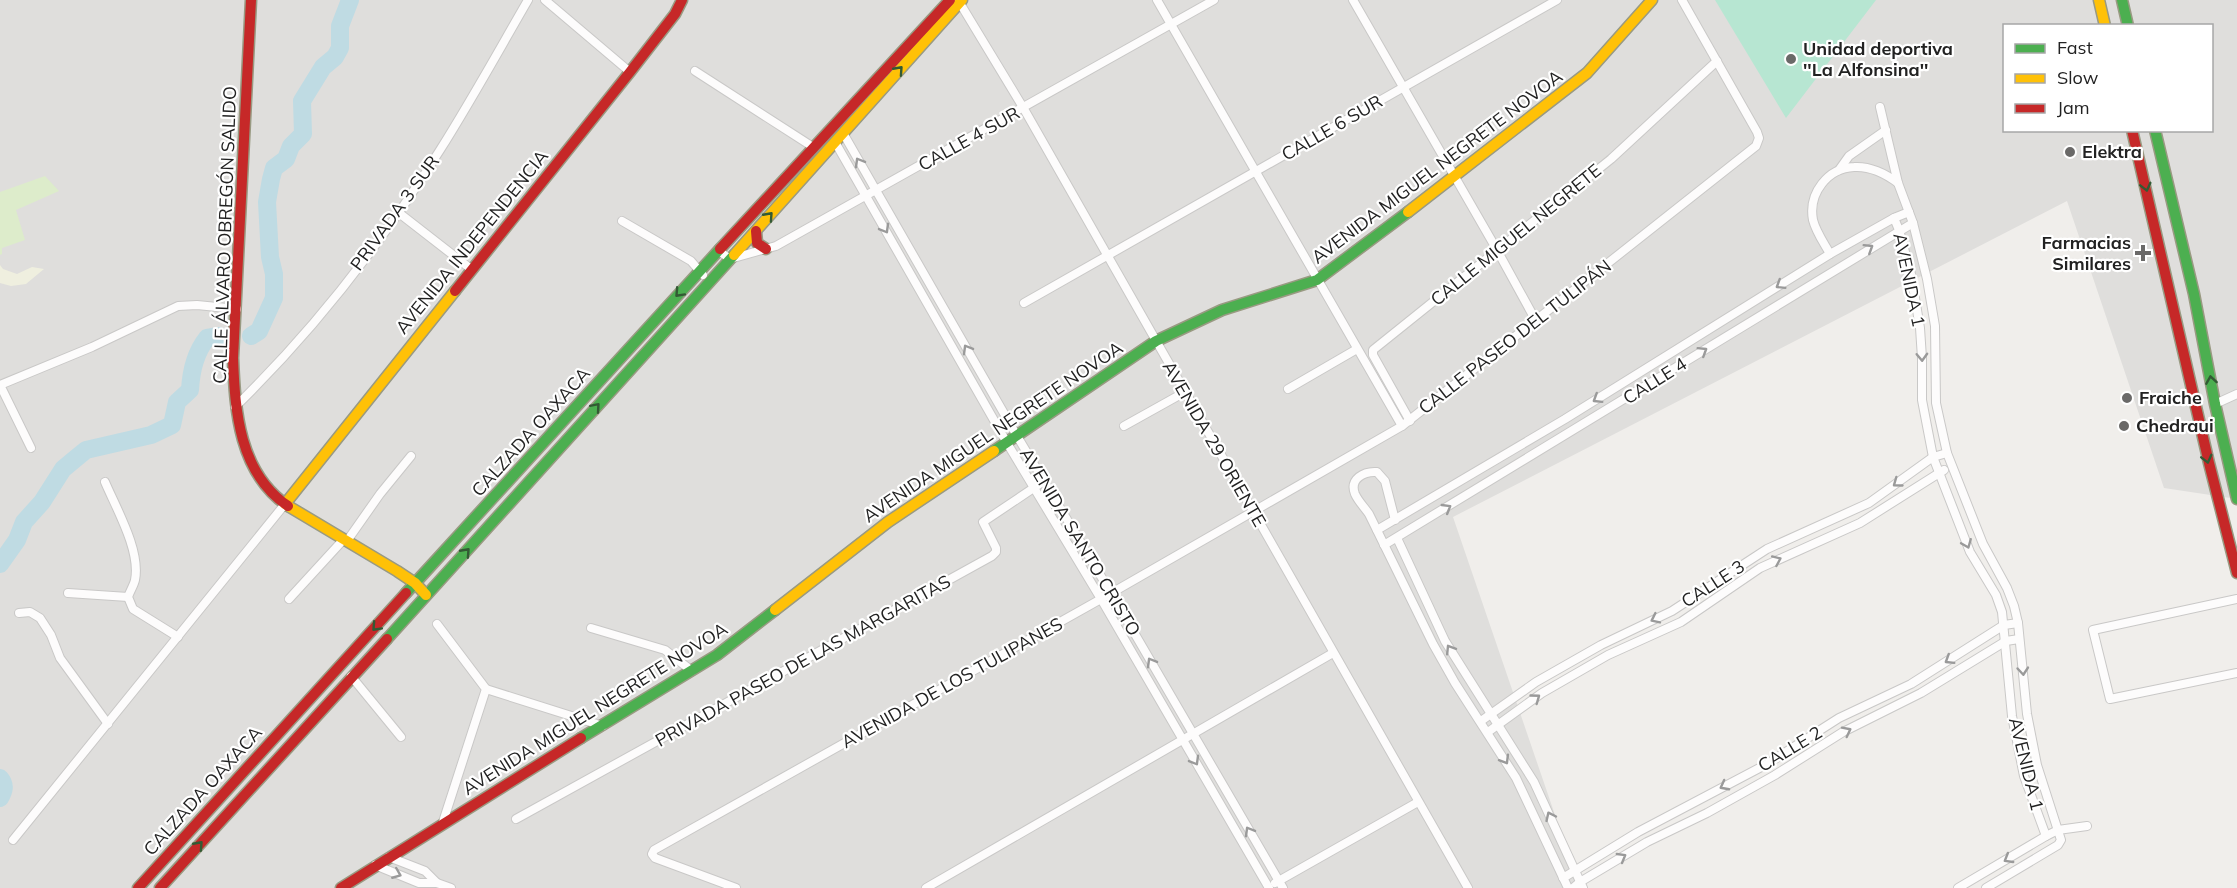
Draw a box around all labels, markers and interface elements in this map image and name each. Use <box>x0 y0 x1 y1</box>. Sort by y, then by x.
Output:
legend <box>2003 24 2213 132</box>
text: Fast <box>2057 36 2093 59</box>
place label: Unidad deportiva ''La Alfonsina'' <box>1803 37 1953 81</box>
marker: Unidad deportiva ''La Alfonsina'' <box>1784 52 1798 66</box>
street label: AVENIDA MIGUEL NEGRETE NOVOA <box>1307 65 1567 269</box>
text: Slow <box>2057 66 2099 89</box>
one-way arrow <box>892 67 903 77</box>
street label: CALLE ÁLVARO OBREGÓN SALIDO <box>208 86 241 384</box>
street label: CALLE 6 SUR <box>1277 89 1386 166</box>
text: Jam <box>2057 96 2090 119</box>
street label: CALLE 4 SUR <box>914 101 1024 176</box>
place label: Elektra <box>2082 140 2142 163</box>
street label: AVENIDA INDEPENDENCIA <box>390 145 553 338</box>
marker: Elektra <box>2063 145 2077 159</box>
street label: PRIVADA 3 SUR <box>345 150 444 275</box>
one-way arrow <box>855 158 867 168</box>
street label: CALLE MIGUEL NEGRETE <box>1426 159 1606 311</box>
one-way arrow <box>2138 182 2151 192</box>
one-way arrow <box>762 212 773 223</box>
one-way arrow <box>878 223 890 233</box>
street label: AVENIDA 1 <box>1888 231 1931 329</box>
place label: Farmacias Similares <box>2042 231 2131 275</box>
one-way arrow <box>1863 244 1873 256</box>
marker: Farmacias Similares <box>2136 246 2150 260</box>
street label: CALLE PASEO DEL TULIPÁN <box>1414 254 1616 419</box>
one-way arrow <box>1776 277 1786 289</box>
one-way arrow <box>675 287 686 297</box>
street label: AVENIDA MIGUEL NEGRETE NOVOA <box>858 336 1127 527</box>
one-way arrow <box>963 345 974 355</box>
one-way arrow <box>1697 347 1707 359</box>
street label: CALLE 4 <box>1619 352 1691 409</box>
one-way arrow <box>1915 352 1928 361</box>
street label: AVENIDA 29 ORIENTE <box>1158 357 1271 531</box>
street label: CALZADA OAXACA <box>466 362 595 501</box>
one-way arrow <box>2206 376 2218 385</box>
place label: Fraiche <box>2139 386 2202 409</box>
marker: Fraiche <box>2120 391 2134 405</box>
one-way arrow <box>1593 392 1603 404</box>
one-way arrow <box>589 403 600 414</box>
place label: Chedraui <box>2136 414 2214 437</box>
marker: Chedraui <box>2117 419 2131 433</box>
street label: AVENIDA SANTO CRISTO <box>1015 443 1146 640</box>
one-way arrow <box>2199 454 2212 464</box>
one-way arrow <box>1893 476 1904 487</box>
one-way arrow <box>1441 503 1451 515</box>
one-way arrow <box>1960 538 1972 549</box>
one-way arrow <box>459 548 470 559</box>
street label: CALLE 3 <box>1677 555 1749 613</box>
one-way arrow <box>1771 556 1782 568</box>
street label: PRIVADA PASEO DE LAS MARGARITAS <box>651 569 955 752</box>
street label: AVENIDA DE LOS TULIPANES <box>837 612 1066 753</box>
one-way arrow <box>1650 612 1661 624</box>
street label: AVENIDA MIGUEL NEGRETE NOVOA <box>458 617 732 800</box>
one-way arrow <box>372 619 383 630</box>
one-way arrow <box>1445 645 1457 655</box>
one-way arrow <box>1945 653 1955 665</box>
one-way arrow <box>1147 658 1158 668</box>
one-way arrow <box>2016 667 2029 676</box>
one-way arrow <box>1529 694 1540 705</box>
street label: AVENIDA 1 <box>2004 715 2049 813</box>
street label: CALLE 2 <box>1753 720 1826 777</box>
street label: CALZADA OAXACA <box>138 721 267 860</box>
one-way arrow <box>1841 726 1852 738</box>
one-way arrow <box>1498 754 1510 764</box>
one-way arrow <box>1188 755 1200 765</box>
one-way arrow <box>1719 779 1730 791</box>
one-way arrow <box>1545 811 1557 822</box>
one-way arrow <box>1245 827 1257 837</box>
one-way arrow <box>192 841 203 851</box>
one-way arrow <box>2004 851 2014 863</box>
one-way arrow <box>1616 852 1626 864</box>
one-way arrow <box>391 867 402 879</box>

